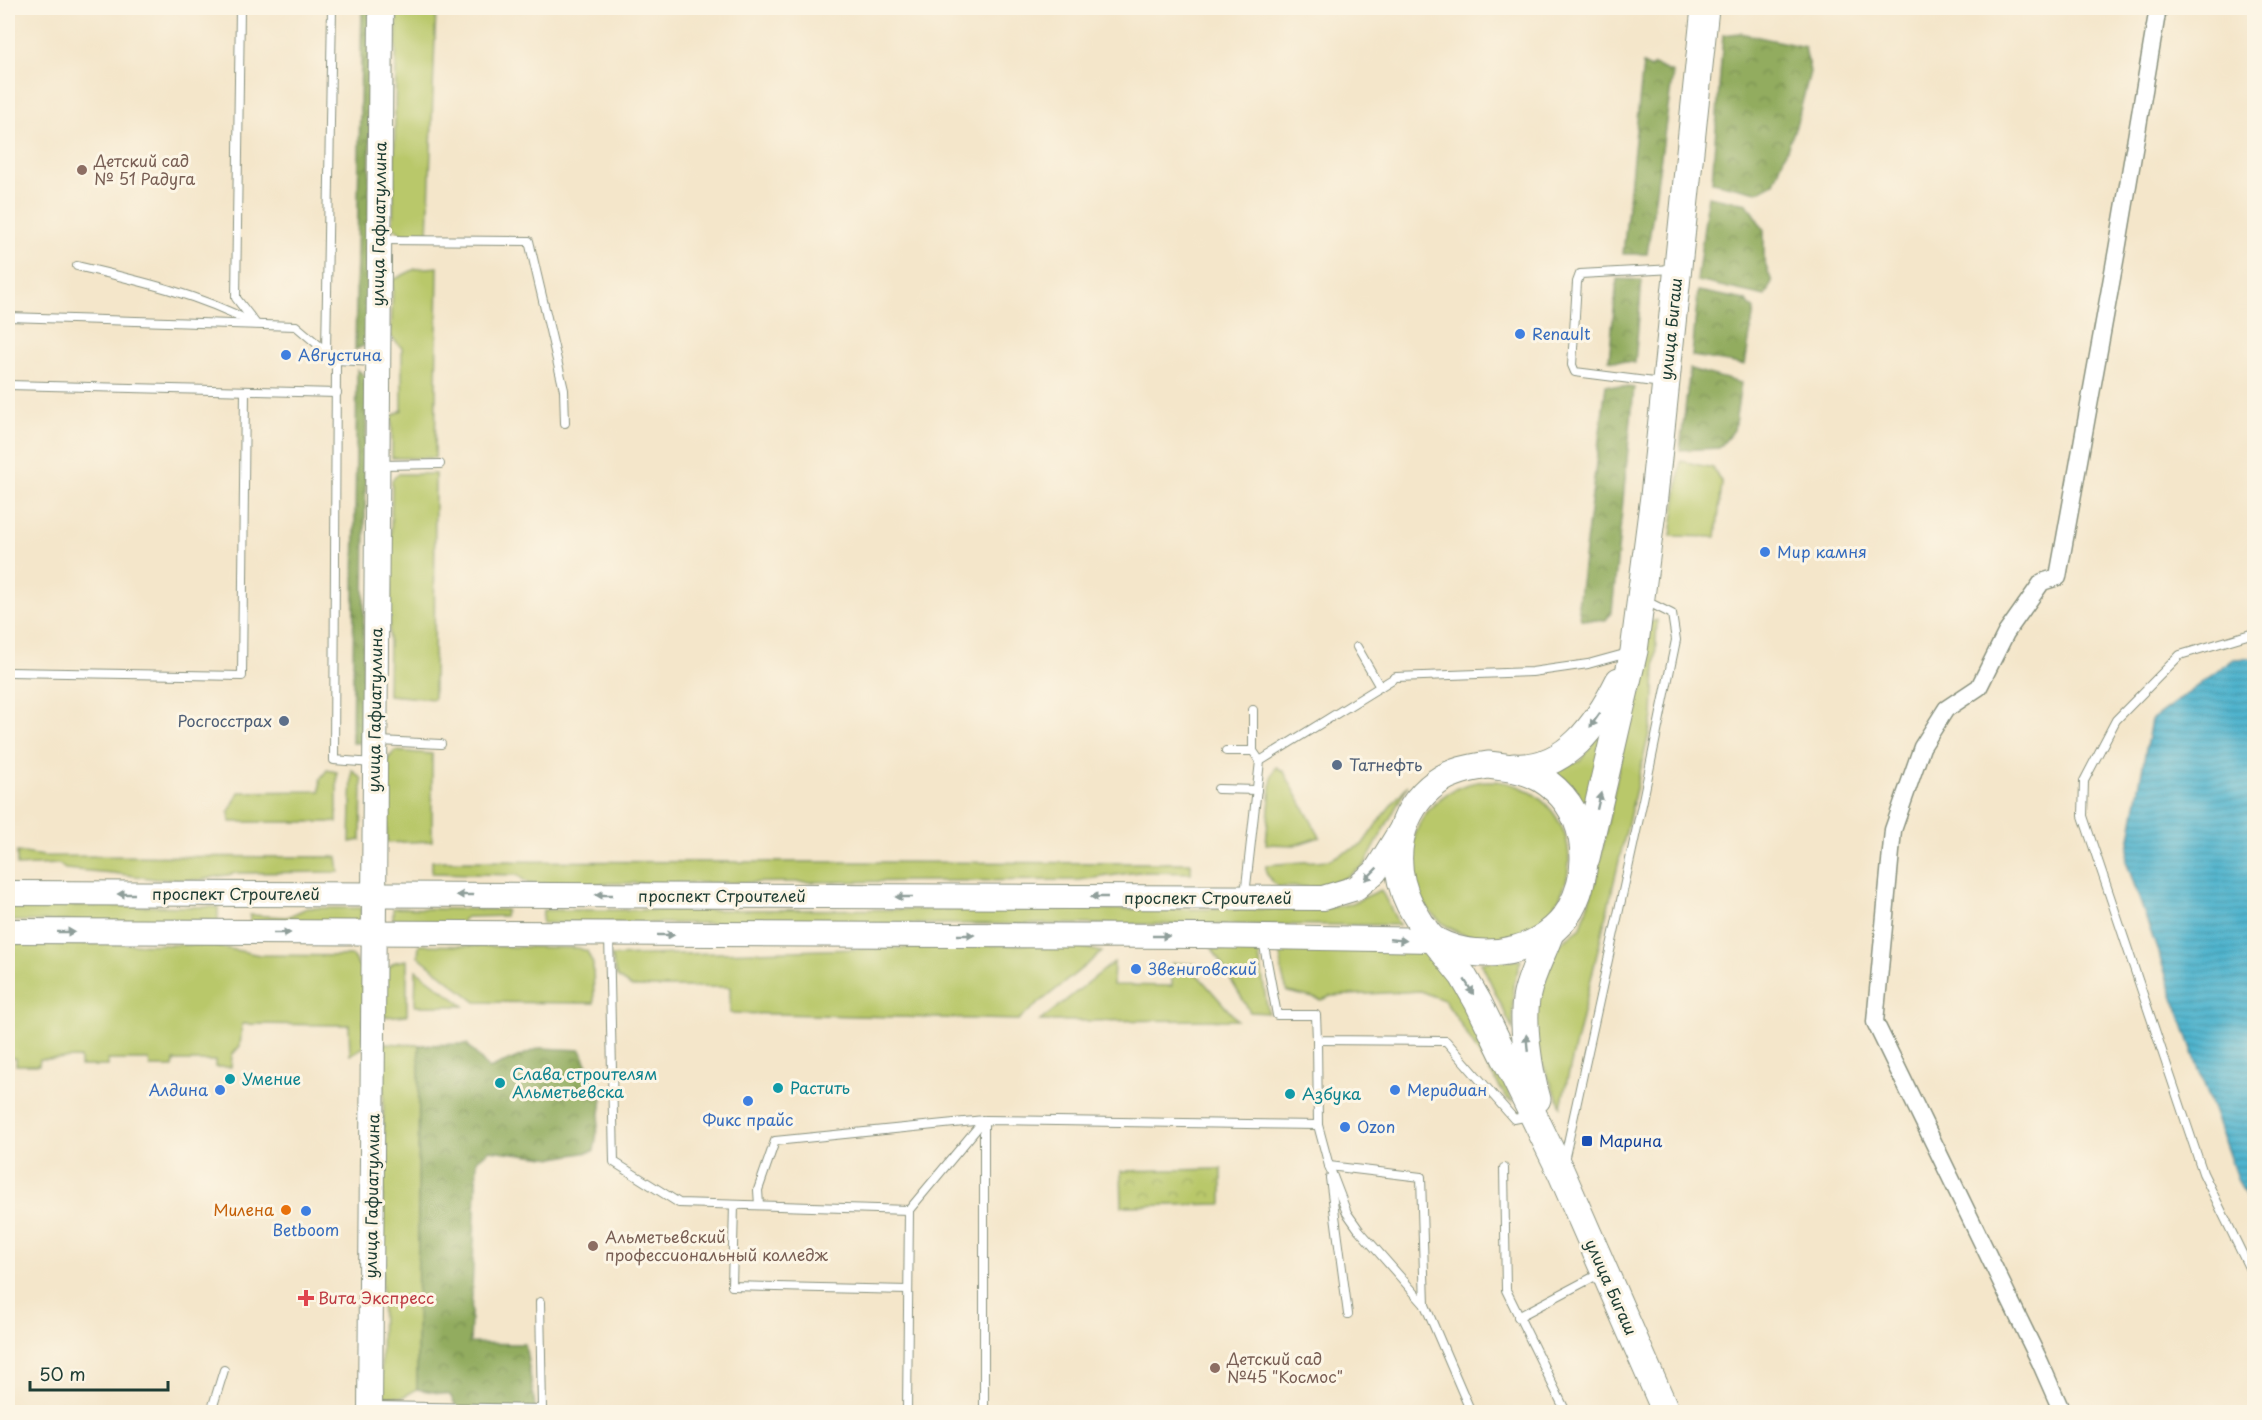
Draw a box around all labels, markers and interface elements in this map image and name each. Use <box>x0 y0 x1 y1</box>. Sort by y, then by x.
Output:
street label: улица Гафиатуллина <box>365 141 391 307</box>
place label: Детский сад № 51 Радуга <box>93 148 195 190</box>
marker: Детский сад № 51 Радуга <box>75 163 89 177</box>
street label: улица Бигаш <box>1653 277 1687 381</box>
place label: Renault <box>1532 321 1591 345</box>
marker: Renault <box>1513 327 1527 341</box>
place label: Августина <box>298 342 382 366</box>
marker: Августина <box>279 348 293 362</box>
place label: Мир камня <box>1777 539 1867 563</box>
marker: Мир камня <box>1758 545 1772 559</box>
street label: улица Гафиатуллина <box>361 627 387 793</box>
place label: Росгосстрах <box>177 708 272 732</box>
one-way arrow <box>1589 711 1601 727</box>
marker: Росгосстрах <box>277 714 291 728</box>
place label: Татнефть <box>1349 752 1423 776</box>
marker: Татнефть <box>1330 758 1344 772</box>
one-way arrow <box>1595 791 1604 810</box>
one-way arrow <box>1364 867 1378 881</box>
street label: проспект Строителей <box>152 881 320 905</box>
street label: проспект Строителей <box>638 883 806 907</box>
street label: проспект Строителей <box>1124 885 1292 909</box>
one-way arrow <box>116 889 135 899</box>
one-way arrow <box>456 890 475 900</box>
one-way arrow <box>594 890 613 900</box>
one-way arrow <box>894 892 913 902</box>
one-way arrow <box>1089 892 1108 902</box>
one-way arrow <box>56 927 75 937</box>
one-way arrow <box>272 928 291 938</box>
one-way arrow <box>656 930 675 940</box>
one-way arrow <box>956 930 975 940</box>
one-way arrow <box>1151 931 1170 941</box>
one-way arrow <box>1388 935 1407 944</box>
place label: Звениговский <box>1148 956 1257 980</box>
marker: Звениговский <box>1129 962 1143 976</box>
one-way arrow <box>1464 979 1475 995</box>
one-way arrow <box>1522 1034 1532 1053</box>
place label: Слава строителям Альметьевска <box>512 1061 657 1103</box>
place label: Умение <box>242 1066 301 1090</box>
marker: Умение <box>223 1072 237 1086</box>
place label: Растить <box>790 1075 850 1099</box>
marker: Слава строителям Альметьевска <box>493 1076 507 1090</box>
place label: Алдина <box>149 1077 208 1101</box>
place label: Меридиан <box>1407 1077 1487 1101</box>
marker: Растить <box>771 1081 785 1095</box>
place label: Азбука <box>1302 1081 1361 1105</box>
marker: Алдина <box>213 1083 227 1097</box>
marker: Меридиан <box>1388 1083 1402 1097</box>
marker: Азбука <box>1283 1087 1297 1101</box>
marker: Фикс прайс <box>741 1094 755 1108</box>
place label: Фикс прайс <box>703 1107 793 1131</box>
street label: улица Гафиатуллина <box>358 1113 384 1279</box>
place label: Ozon <box>1357 1114 1395 1138</box>
marker: Ozon <box>1338 1120 1352 1134</box>
place label: Марина <box>1599 1128 1662 1152</box>
marker: Марина <box>1580 1134 1594 1148</box>
place label: Милена <box>213 1197 274 1221</box>
marker: Милена <box>279 1203 293 1217</box>
marker: Betboom <box>299 1204 313 1218</box>
place label: Betboom <box>273 1217 339 1241</box>
place label: Альметьевский профессиональный колледж <box>605 1224 829 1266</box>
street label: улица Бигаш <box>1580 1235 1644 1338</box>
marker: Альметьевский профессиональный колледж <box>586 1239 600 1253</box>
place label: Вита Экспресс <box>318 1285 434 1309</box>
marker: Вита Экспресс <box>299 1291 313 1305</box>
place label: Детский сад №45 "Космос" <box>1226 1346 1343 1388</box>
scale bar <box>30 1354 168 1392</box>
text: 50 m <box>39 1360 86 1387</box>
marker: Детский сад №45 "Космос" <box>1208 1361 1222 1375</box>

